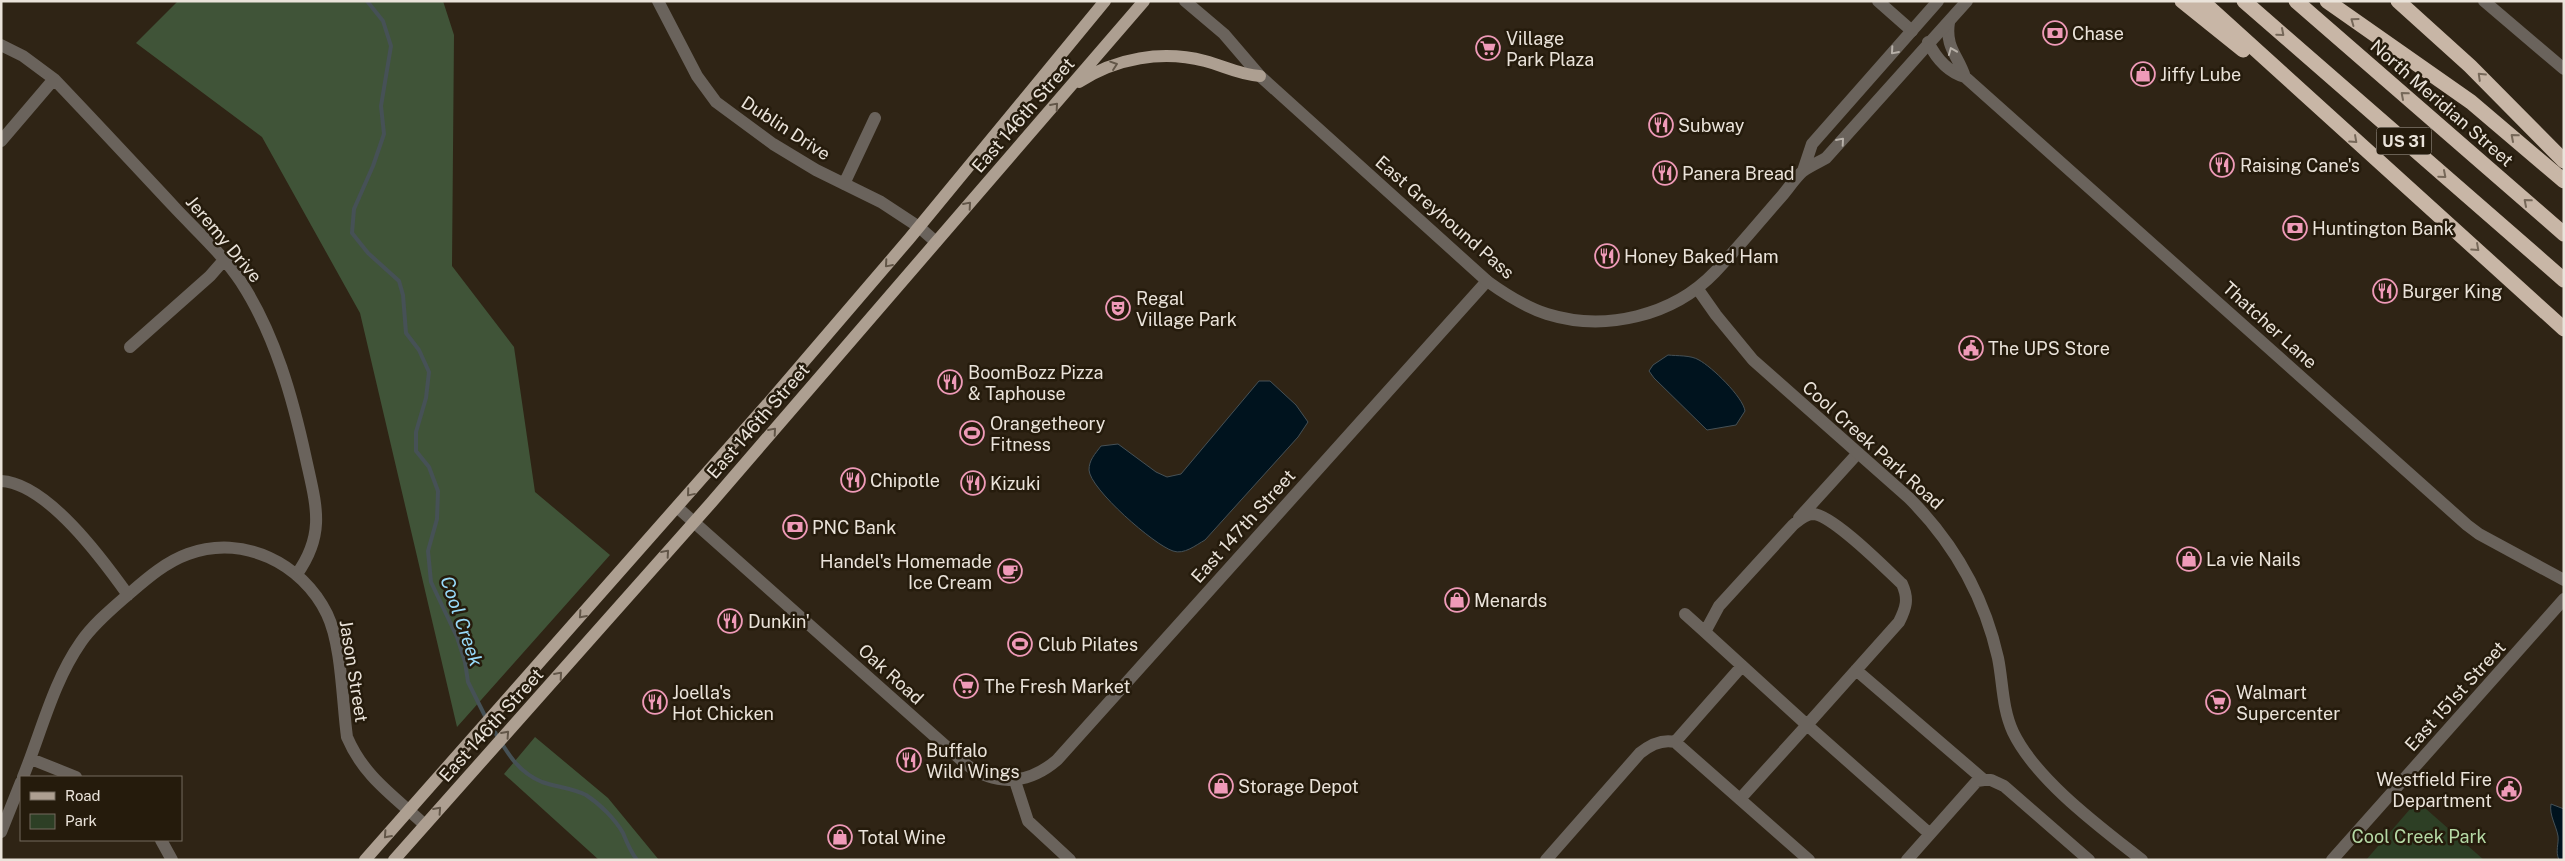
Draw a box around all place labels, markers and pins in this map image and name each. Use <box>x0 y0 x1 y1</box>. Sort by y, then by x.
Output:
bank icon: Chase <box>2042 20 2068 46</box>
place label: Chase <box>2072 23 2124 44</box>
place label: Village Park Plaza <box>1506 28 1594 70</box>
supermarket icon: Village Park Plaza <box>1475 35 1501 61</box>
shop icon: Jiffy Lube <box>2130 61 2156 87</box>
place label: Jiffy Lube <box>2160 64 2241 85</box>
restaurant icon: Subway <box>1648 112 1674 138</box>
place label: Subway <box>1678 115 1745 136</box>
restaurant icon: Raising Cane's <box>2209 152 2235 178</box>
place label: Raising Cane's <box>2240 155 2360 176</box>
restaurant icon: Panera Bread <box>1652 160 1678 186</box>
place label: Panera Bread <box>1682 163 1795 184</box>
bank icon: Huntington Bank <box>2282 215 2308 241</box>
place label: Huntington Bank <box>2312 218 2454 239</box>
restaurant icon: Honey Baked Ham <box>1594 243 1620 269</box>
place label: Honey Baked Ham <box>1624 246 1779 267</box>
restaurant icon: Burger King <box>2372 278 2398 304</box>
place label: Burger King <box>2402 281 2502 302</box>
place label: Regal Village Park <box>1136 288 1237 330</box>
theatre icon: Regal Village Park <box>1105 295 1131 321</box>
public building icon: The UPS Store <box>1958 335 1984 361</box>
place label: The UPS Store <box>1988 338 2110 359</box>
place label: BoomBozz Pizza & Taphouse <box>968 362 1103 404</box>
restaurant icon: BoomBozz Pizza & Taphouse <box>937 369 963 395</box>
place label: Orangetheory Fitness <box>990 413 1106 455</box>
sports icon: Orangetheory Fitness <box>959 420 985 446</box>
restaurant icon: Chipotle <box>840 467 866 493</box>
place label: Chipotle <box>870 470 940 491</box>
restaurant icon: Kizuki <box>960 470 986 496</box>
place label: Kizuki <box>990 473 1040 494</box>
bank icon: PNC Bank <box>782 514 808 540</box>
place label: PNC Bank <box>812 517 896 538</box>
shop icon: La vie Nails <box>2176 546 2202 572</box>
place label: La vie Nails <box>2206 549 2301 570</box>
place label: Handel's Homemade Ice Cream <box>820 551 992 593</box>
cafe icon: Handel's Homemade Ice Cream <box>997 558 1023 584</box>
shop icon: Menards <box>1444 587 1470 613</box>
place label: Menards <box>1474 590 1547 611</box>
restaurant icon: Dunkin' <box>717 608 743 634</box>
place label: Dunkin' <box>748 611 810 632</box>
sports icon: Club Pilates <box>1007 631 1033 657</box>
place label: Club Pilates <box>1038 634 1138 655</box>
supermarket icon: The Fresh Market <box>953 673 979 699</box>
place label: The Fresh Market <box>984 676 1130 697</box>
place label: Joella's Hot Chicken <box>672 682 774 724</box>
place label: Walmart Supercenter <box>2236 682 2340 724</box>
restaurant icon: Joella's Hot Chicken <box>642 689 668 715</box>
supermarket icon: Walmart Supercenter <box>2205 689 2231 715</box>
place label: Buffalo Wild Wings <box>926 740 1020 782</box>
restaurant icon: Buffalo Wild Wings <box>896 747 922 773</box>
place label: Westfield Fire Department <box>2376 769 2492 811</box>
shop icon: Storage Depot <box>1208 773 1234 799</box>
place label: Storage Depot <box>1238 776 1359 797</box>
public building icon: Westfield Fire Department <box>2496 776 2522 802</box>
shop icon: Total Wine <box>827 824 853 850</box>
place label: Total Wine <box>858 827 946 848</box>

